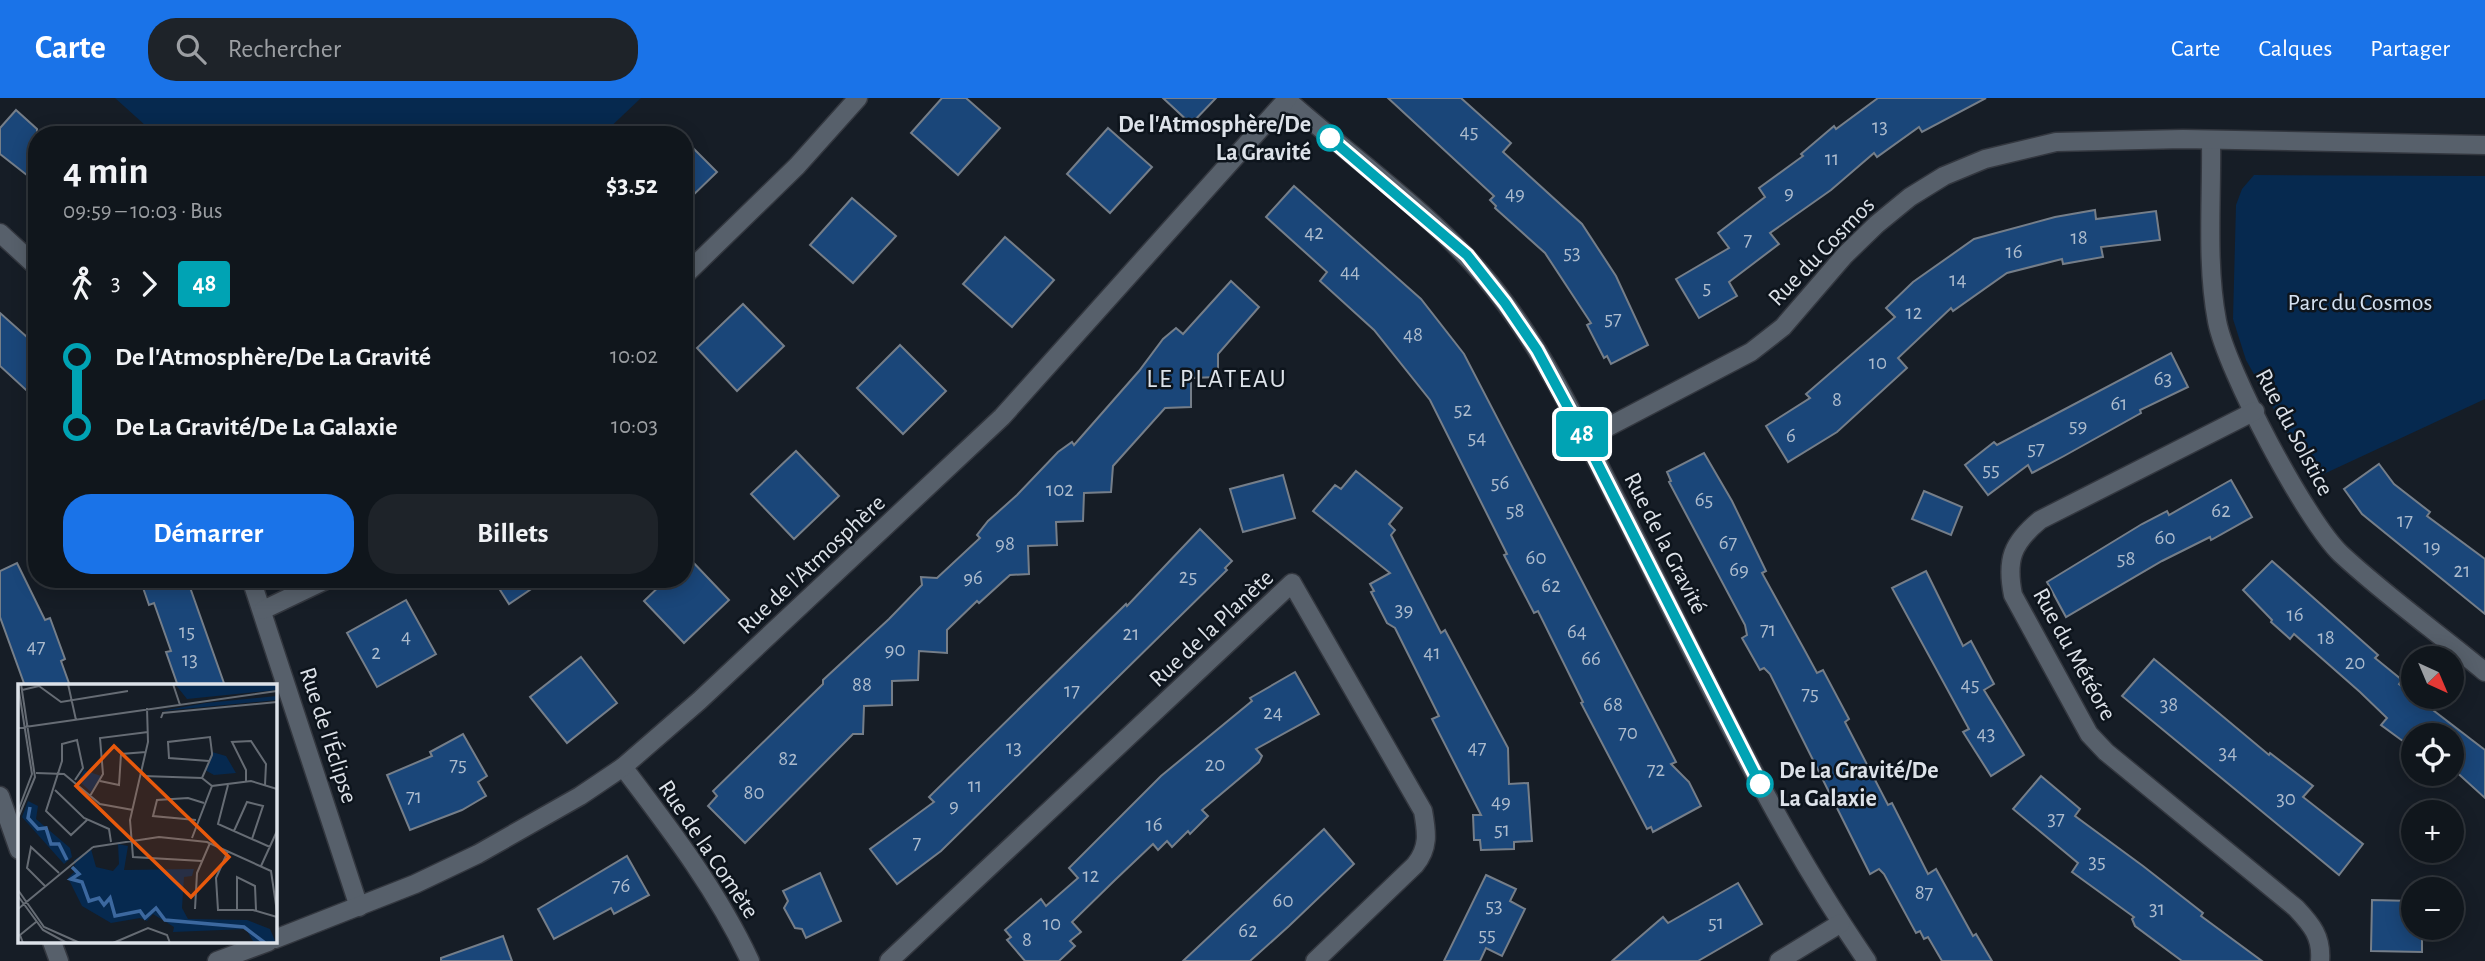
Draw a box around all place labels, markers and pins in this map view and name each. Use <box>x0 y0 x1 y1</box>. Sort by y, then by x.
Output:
place label: De l'Atmosphère/De La Gravité <box>1118 113 1311 165</box>
marker: De l'Atmosphère/De La Gravité <box>1317 125 1343 151</box>
place label: De La Gravité/De La Galaxie <box>1779 759 1938 811</box>
marker: De La Gravité/De La Galaxie <box>1747 771 1773 797</box>

